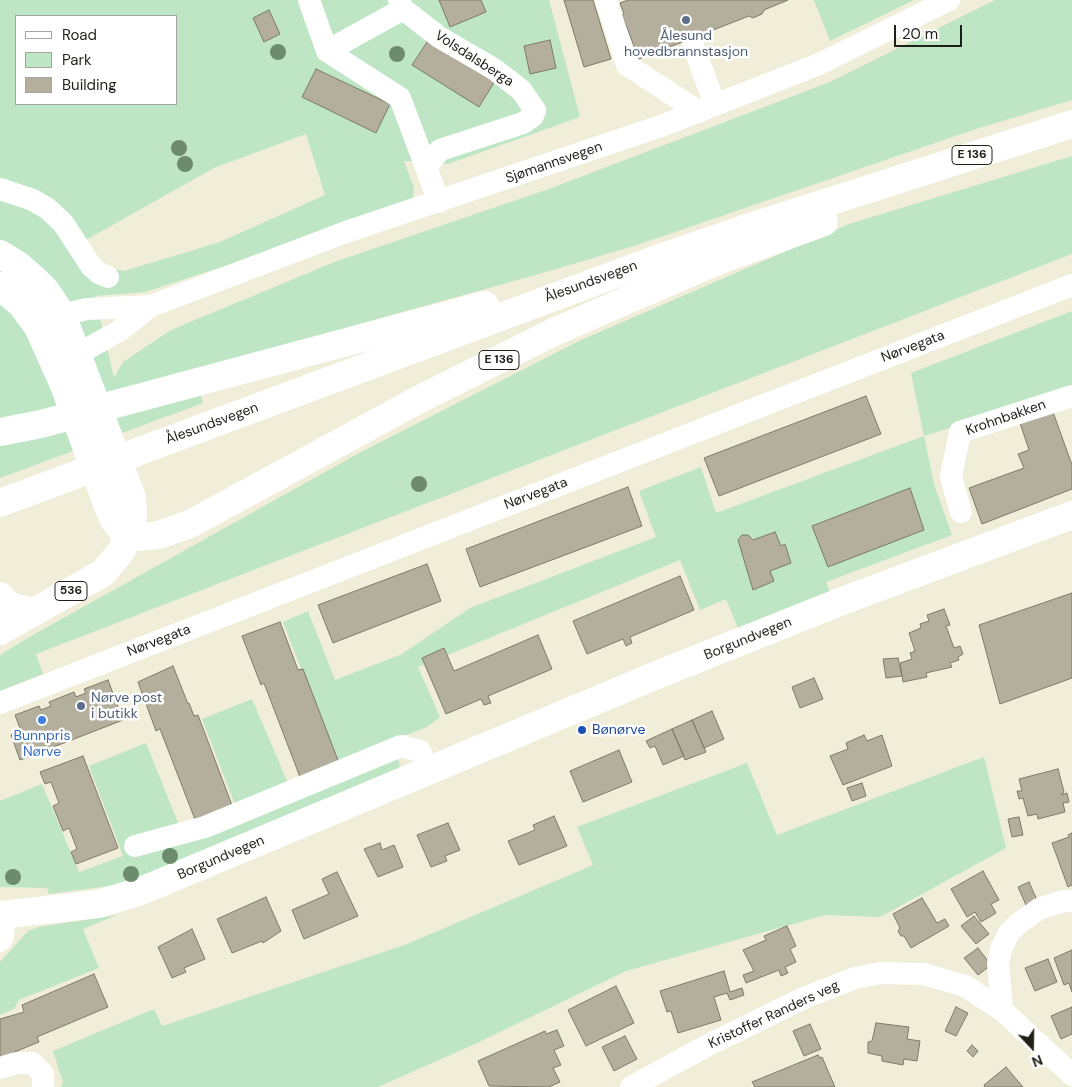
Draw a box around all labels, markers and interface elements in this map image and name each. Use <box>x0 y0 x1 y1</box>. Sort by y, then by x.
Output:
marker: Ålesund hovedbrannstasjon <box>680 14 692 26</box>
legend <box>15 15 178 105</box>
scale bar <box>897 15 964 47</box>
text: 20 m <box>902 24 938 44</box>
text: Road <box>62 25 97 45</box>
street label: Volsdalsberga <box>431 27 517 91</box>
place label: Ålesund hovedbrannstasjon <box>624 28 748 60</box>
text: Park <box>62 50 92 70</box>
text: Building <box>62 75 117 95</box>
street label: Sjømannsvegen <box>503 139 605 187</box>
road number: E 136 <box>952 146 992 164</box>
street label: Ålesundsvegen <box>542 257 640 307</box>
street label: Nørvegata <box>879 327 947 367</box>
road number: E 136 <box>479 350 519 370</box>
street label: Krohnbakken <box>964 396 1048 440</box>
street label: Ålesundsvegen <box>163 399 261 449</box>
street label: Nørvegata <box>502 474 570 514</box>
road number: 536 <box>55 582 87 600</box>
street label: Borgundvegen <box>702 614 794 664</box>
street label: Nørvegata <box>125 621 193 661</box>
place label: Nørve post i butikk <box>91 690 162 722</box>
marker: Nørve post i butikk <box>75 700 87 712</box>
marker: Bunnpris Nørve <box>36 714 48 726</box>
place label: Bønørve <box>592 722 645 738</box>
marker: Bønørve <box>576 724 588 736</box>
place label: Bunnpris Nørve <box>14 728 70 760</box>
street label: Borgundvegen <box>175 832 267 884</box>
street label: Kristoffer Randers veg <box>706 977 842 1053</box>
north arrow <box>1007 1022 1057 1072</box>
text: N <box>1029 1051 1045 1071</box>

